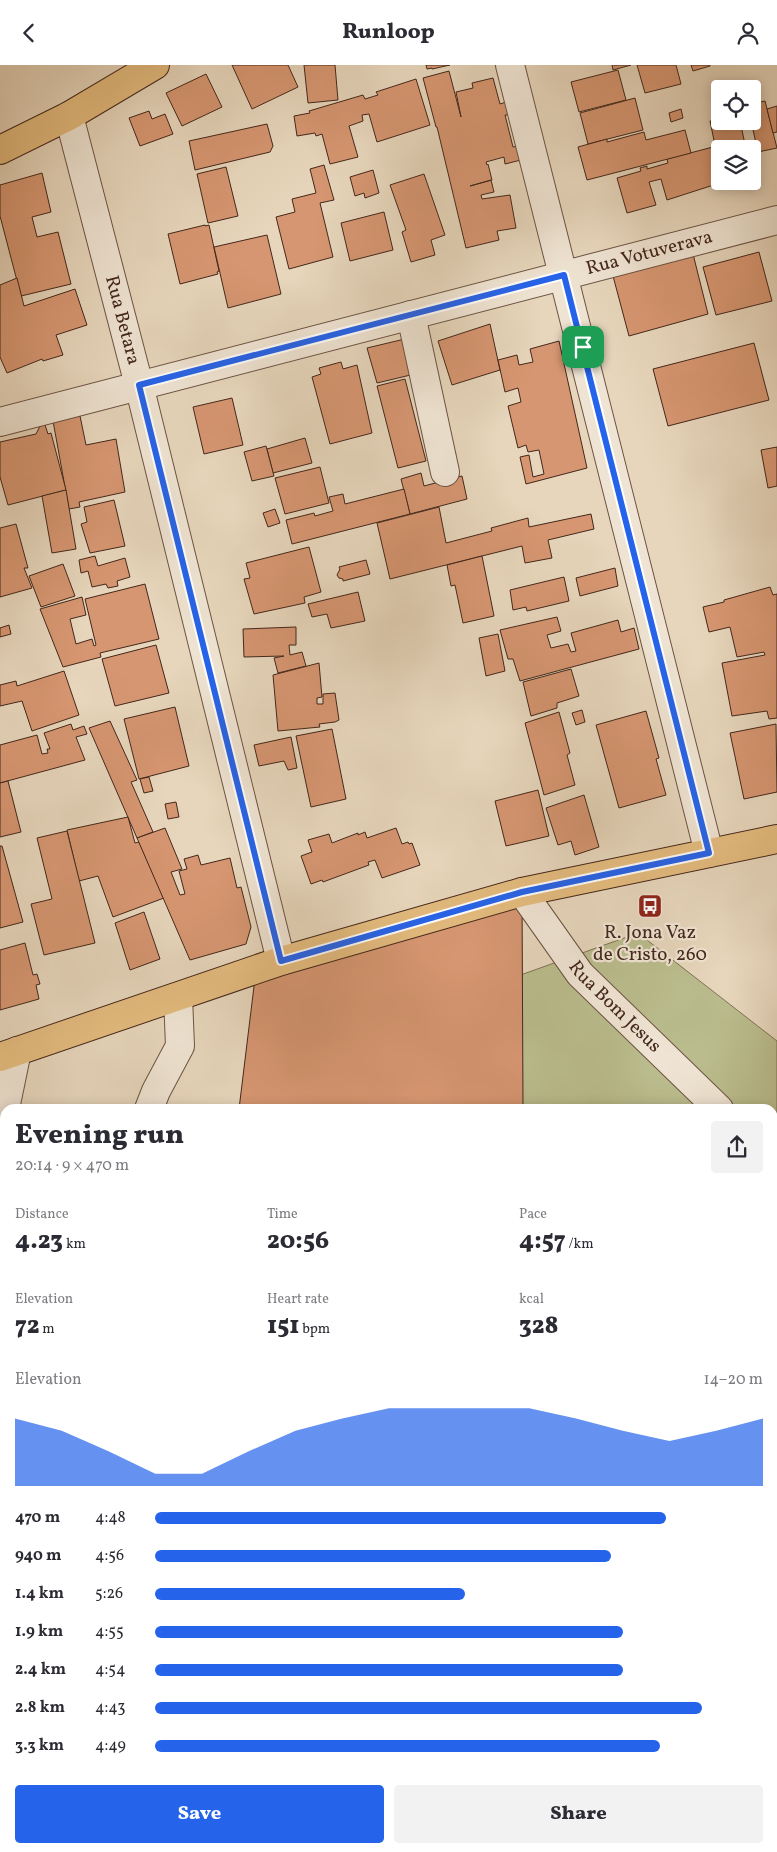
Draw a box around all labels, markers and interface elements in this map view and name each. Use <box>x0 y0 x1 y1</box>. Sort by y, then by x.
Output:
text: Runloop <box>342 17 435 48</box>
icon: back <box>15 19 43 47</box>
icon: person <box>734 19 762 47</box>
map controls <box>711 80 761 190</box>
button: locate <box>711 80 761 130</box>
button: layers <box>711 140 761 190</box>
street label: Rua Votuverava <box>583 224 716 282</box>
street label: Rua Betara <box>98 273 146 368</box>
pin <box>562 326 604 368</box>
icon: arrive <box>569 333 597 361</box>
bus stop icon: R. Jona Vaz de Cristo, 260 <box>637 893 663 919</box>
place label: R. Jona Vaz de Cristo, 260 <box>593 920 707 968</box>
street label: Rua Bom Jesus <box>562 956 667 1059</box>
text: Evening run <box>15 1116 184 1155</box>
button: share <box>711 1121 763 1173</box>
text: 20:14 · 9 × 470 m <box>15 1155 129 1177</box>
text: Distance <box>15 1205 69 1224</box>
text: Time <box>267 1205 298 1224</box>
text: Pace <box>519 1205 547 1224</box>
text: 4.23 <box>15 1224 63 1259</box>
text: 20:56 <box>267 1224 329 1259</box>
text: 4:57 <box>519 1224 566 1259</box>
text: km <box>63 1235 86 1254</box>
text: /km <box>566 1235 594 1254</box>
text: Elevation <box>15 1290 73 1309</box>
text: Heart rate <box>267 1290 329 1309</box>
text: kcal <box>519 1290 544 1309</box>
text: 72 <box>15 1309 40 1344</box>
text: 151 <box>267 1309 299 1344</box>
text: 328 <box>519 1309 559 1344</box>
text: m <box>40 1320 55 1339</box>
text: bpm <box>299 1320 330 1339</box>
text: Elevation <box>15 1369 82 1391</box>
text: 14–20 m <box>703 1369 763 1391</box>
text: 470 m <box>15 1507 60 1529</box>
text: 4:48 <box>95 1507 126 1529</box>
text: 940 m <box>15 1545 61 1567</box>
text: 4:56 <box>95 1545 124 1567</box>
text: 1.4 km <box>15 1583 64 1605</box>
text: 5:26 <box>95 1583 123 1605</box>
text: 1.9 km <box>15 1621 63 1643</box>
text: 4:55 <box>95 1621 124 1643</box>
text: 2.4 km <box>15 1659 66 1681</box>
text: 4:54 <box>95 1659 126 1681</box>
text: 2.8 km <box>15 1697 65 1719</box>
text: 4:43 <box>95 1697 125 1719</box>
text: 3.3 km <box>15 1735 64 1757</box>
text: 4:49 <box>95 1735 126 1757</box>
button: Save <box>15 1785 384 1843</box>
button: Share <box>394 1785 763 1843</box>

